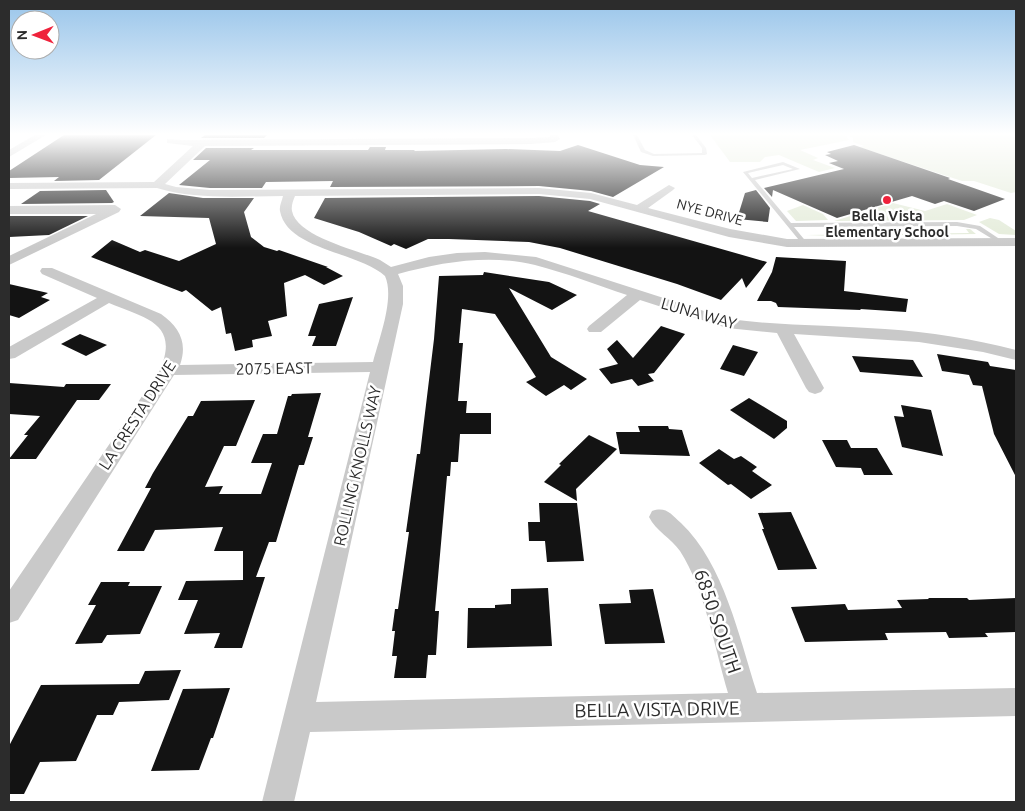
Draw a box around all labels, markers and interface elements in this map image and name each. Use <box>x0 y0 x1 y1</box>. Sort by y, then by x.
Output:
north arrow <box>10 10 60 60</box>
text: N <box>14 30 30 41</box>
marker: Bella Vista Elementary School <box>881 194 893 206</box>
street label: NYE DRIVE <box>675 195 745 229</box>
place label: Bella Vista Elementary School <box>825 208 949 240</box>
street label: LUNA WAY <box>659 294 739 333</box>
street label: LA CRESTA DRIVE <box>95 357 179 473</box>
street label: 2075 EAST <box>235 358 313 378</box>
street label: ROLLING KNOLLS WAY <box>330 383 384 548</box>
street label: 6850 SOUTH <box>690 566 746 676</box>
street label: BELLA VISTA DRIVE <box>574 697 740 721</box>

